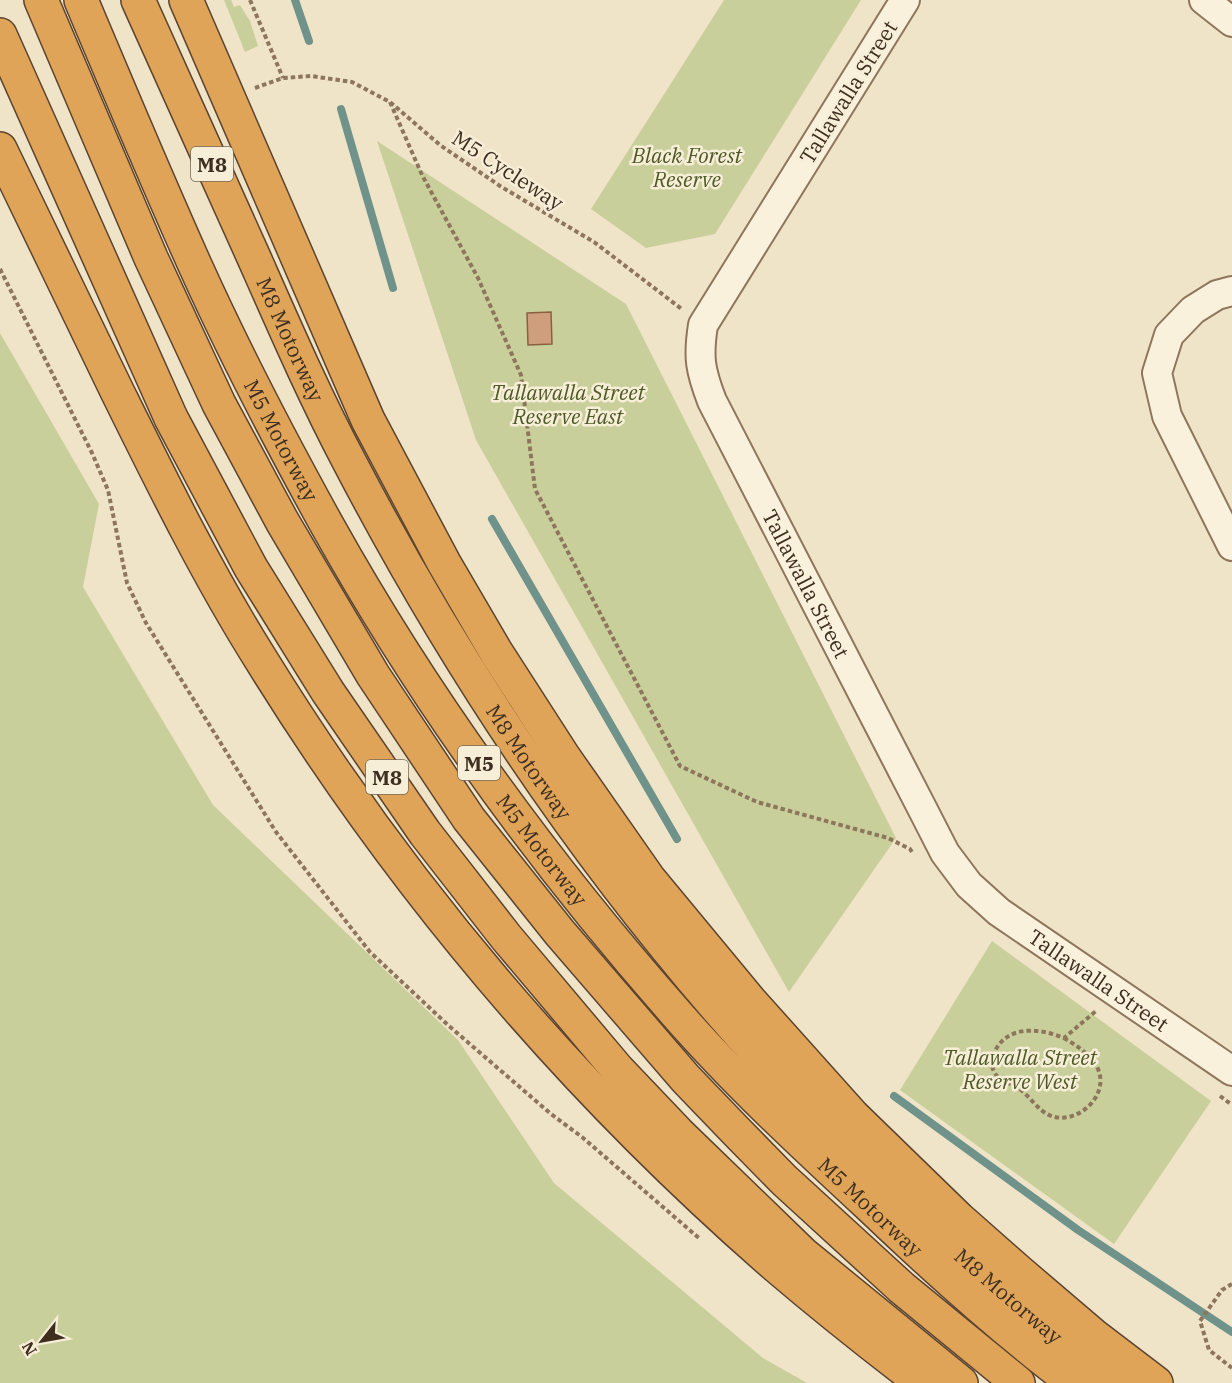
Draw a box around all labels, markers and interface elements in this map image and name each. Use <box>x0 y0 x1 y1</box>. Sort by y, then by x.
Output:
street label: Tallawalla Street <box>793 15 903 169</box>
street label: M5 Cycleway <box>447 124 570 217</box>
park label: Black Forest Reserve <box>631 141 743 193</box>
road number: M8 <box>191 147 233 181</box>
street label: M8 Motorway <box>250 273 331 407</box>
street label: M5 Motorway <box>238 375 326 507</box>
park label: Tallawalla Street Reserve East <box>491 378 646 430</box>
street label: Tallawalla Street <box>756 504 856 663</box>
street label: M8 Motorway <box>480 699 579 826</box>
road number: M5 <box>458 746 500 780</box>
road number: M8 <box>366 760 408 794</box>
street label: M5 Motorway <box>490 788 594 912</box>
street label: Tallawalla Street <box>1023 922 1174 1038</box>
park label: Tallawalla Street Reserve West <box>943 1043 1098 1095</box>
street label: M5 Motorway <box>812 1151 930 1263</box>
street label: M8 Motorway <box>949 1242 1069 1351</box>
north arrow <box>12 1311 72 1371</box>
text: N <box>17 1338 41 1359</box>

